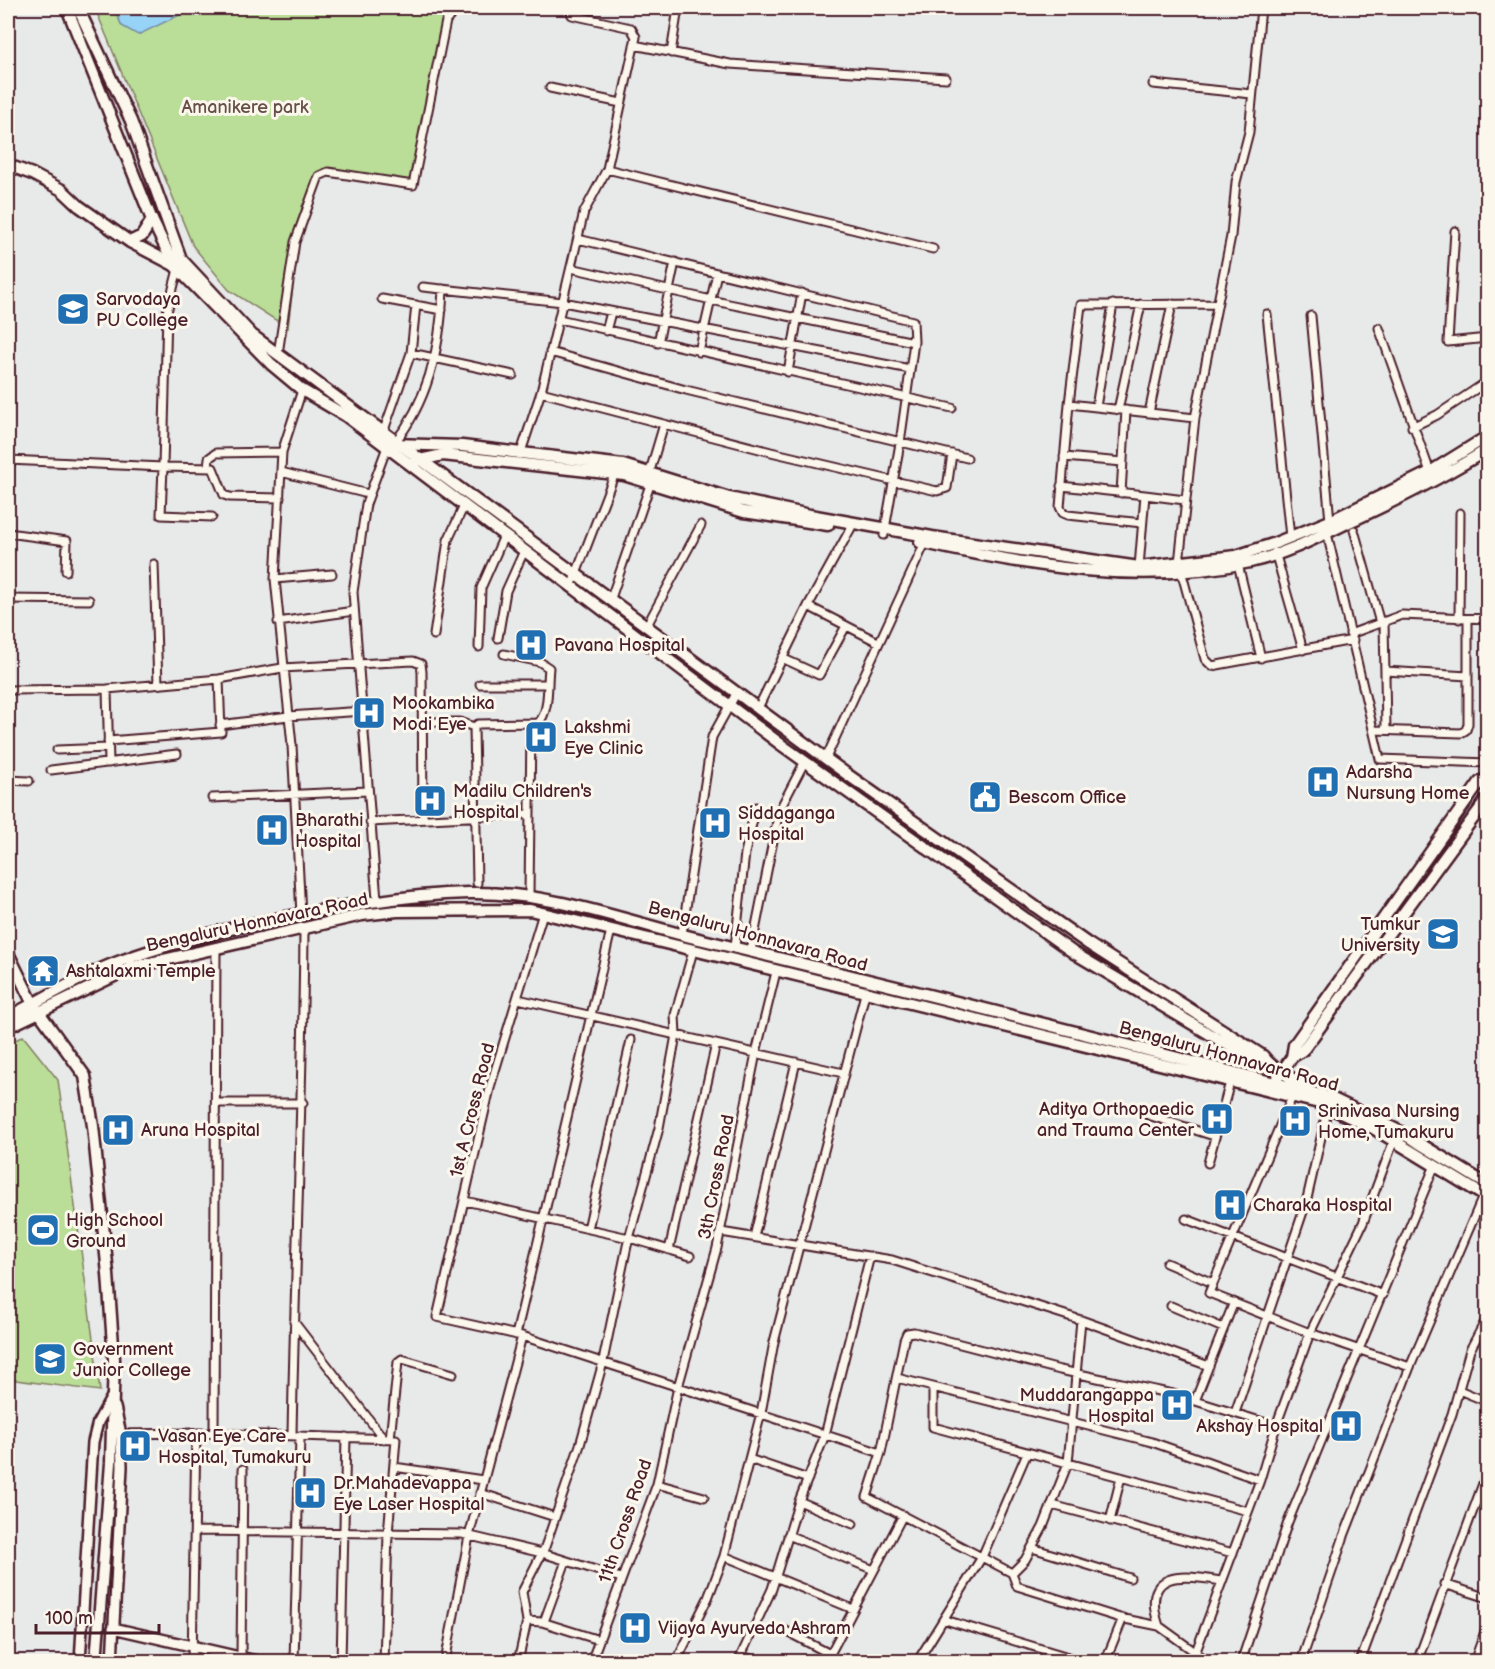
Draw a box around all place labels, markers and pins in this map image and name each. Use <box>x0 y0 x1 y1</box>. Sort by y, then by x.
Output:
place label: Sarvodaya PU College <box>96 289 188 331</box>
school or university icon: Sarvodaya PU College <box>55 291 91 327</box>
hospital icon: Pavana Hospital <box>513 627 549 663</box>
place label: Pavana Hospital <box>554 635 685 656</box>
place label: Mookambika Modi Eye <box>392 693 495 735</box>
hospital icon: Mookambika Modi Eye <box>351 695 387 731</box>
place label: Lakshmi Eye Clinic <box>564 717 643 759</box>
hospital icon: Lakshmi Eye Clinic <box>523 719 559 755</box>
place label: Adarsha Nursung Home <box>1346 762 1470 804</box>
hospital icon: Adarsha Nursung Home <box>1305 764 1341 800</box>
public building icon: Bescom Office <box>967 779 1003 815</box>
place label: Madilu Children's Hospital <box>453 781 592 823</box>
hospital icon: Madilu Children's Hospital <box>412 783 448 819</box>
place label: Bescom Office <box>1008 787 1127 808</box>
place label: Siddaganga Hospital <box>738 803 835 845</box>
hospital icon: Siddaganga Hospital <box>697 805 733 841</box>
place label: Bharathi Hospital <box>295 810 364 852</box>
hospital icon: Bharathi Hospital <box>254 812 290 848</box>
place label: Tumkur University <box>1341 914 1421 956</box>
school or university icon: Tumkur University <box>1425 916 1461 952</box>
temple icon: Ashtalaxmi Temple <box>25 953 61 989</box>
place label: Ashtalaxmi Temple <box>66 961 216 982</box>
place label: Aditya Orthopaedic and Trauma Center <box>1037 1099 1194 1141</box>
hospital icon: Aditya Orthopaedic and Trauma Center <box>1199 1101 1235 1137</box>
place label: Srinivasa Nursing Home, Tumakuru <box>1318 1101 1460 1143</box>
hospital icon: Srinivasa Nursing Home, Tumakuru <box>1277 1103 1313 1139</box>
hospital icon: Aruna Hospital <box>100 1112 136 1148</box>
place label: Aruna Hospital <box>141 1120 260 1141</box>
hospital icon: Charaka Hospital <box>1212 1187 1248 1223</box>
place label: Charaka Hospital <box>1253 1195 1392 1216</box>
place label: High School Ground <box>66 1210 163 1252</box>
sports icon: High School Ground <box>25 1212 61 1248</box>
place label: Government Junior College <box>73 1339 191 1381</box>
school or university icon: Government Junior College <box>32 1341 68 1377</box>
place label: Muddarangappa Hospital <box>1019 1385 1154 1427</box>
hospital icon: Muddarangappa Hospital <box>1159 1387 1195 1423</box>
hospital icon: Akshay Hospital <box>1328 1408 1364 1444</box>
place label: Akshay Hospital <box>1196 1416 1323 1437</box>
place label: Vasan Eye Care Hospital, Tumakuru <box>158 1426 312 1468</box>
hospital icon: Vasan Eye Care Hospital, Tumakuru <box>117 1428 153 1464</box>
place label: Dr.Mahadevappa Eye Laser Hospital <box>333 1473 485 1515</box>
hospital icon: Dr.Mahadevappa Eye Laser Hospital <box>292 1475 328 1511</box>
hospital icon: Vijaya Ayurveda Ashram <box>617 1610 653 1646</box>
place label: Vijaya Ayurveda Ashram <box>658 1618 851 1639</box>

